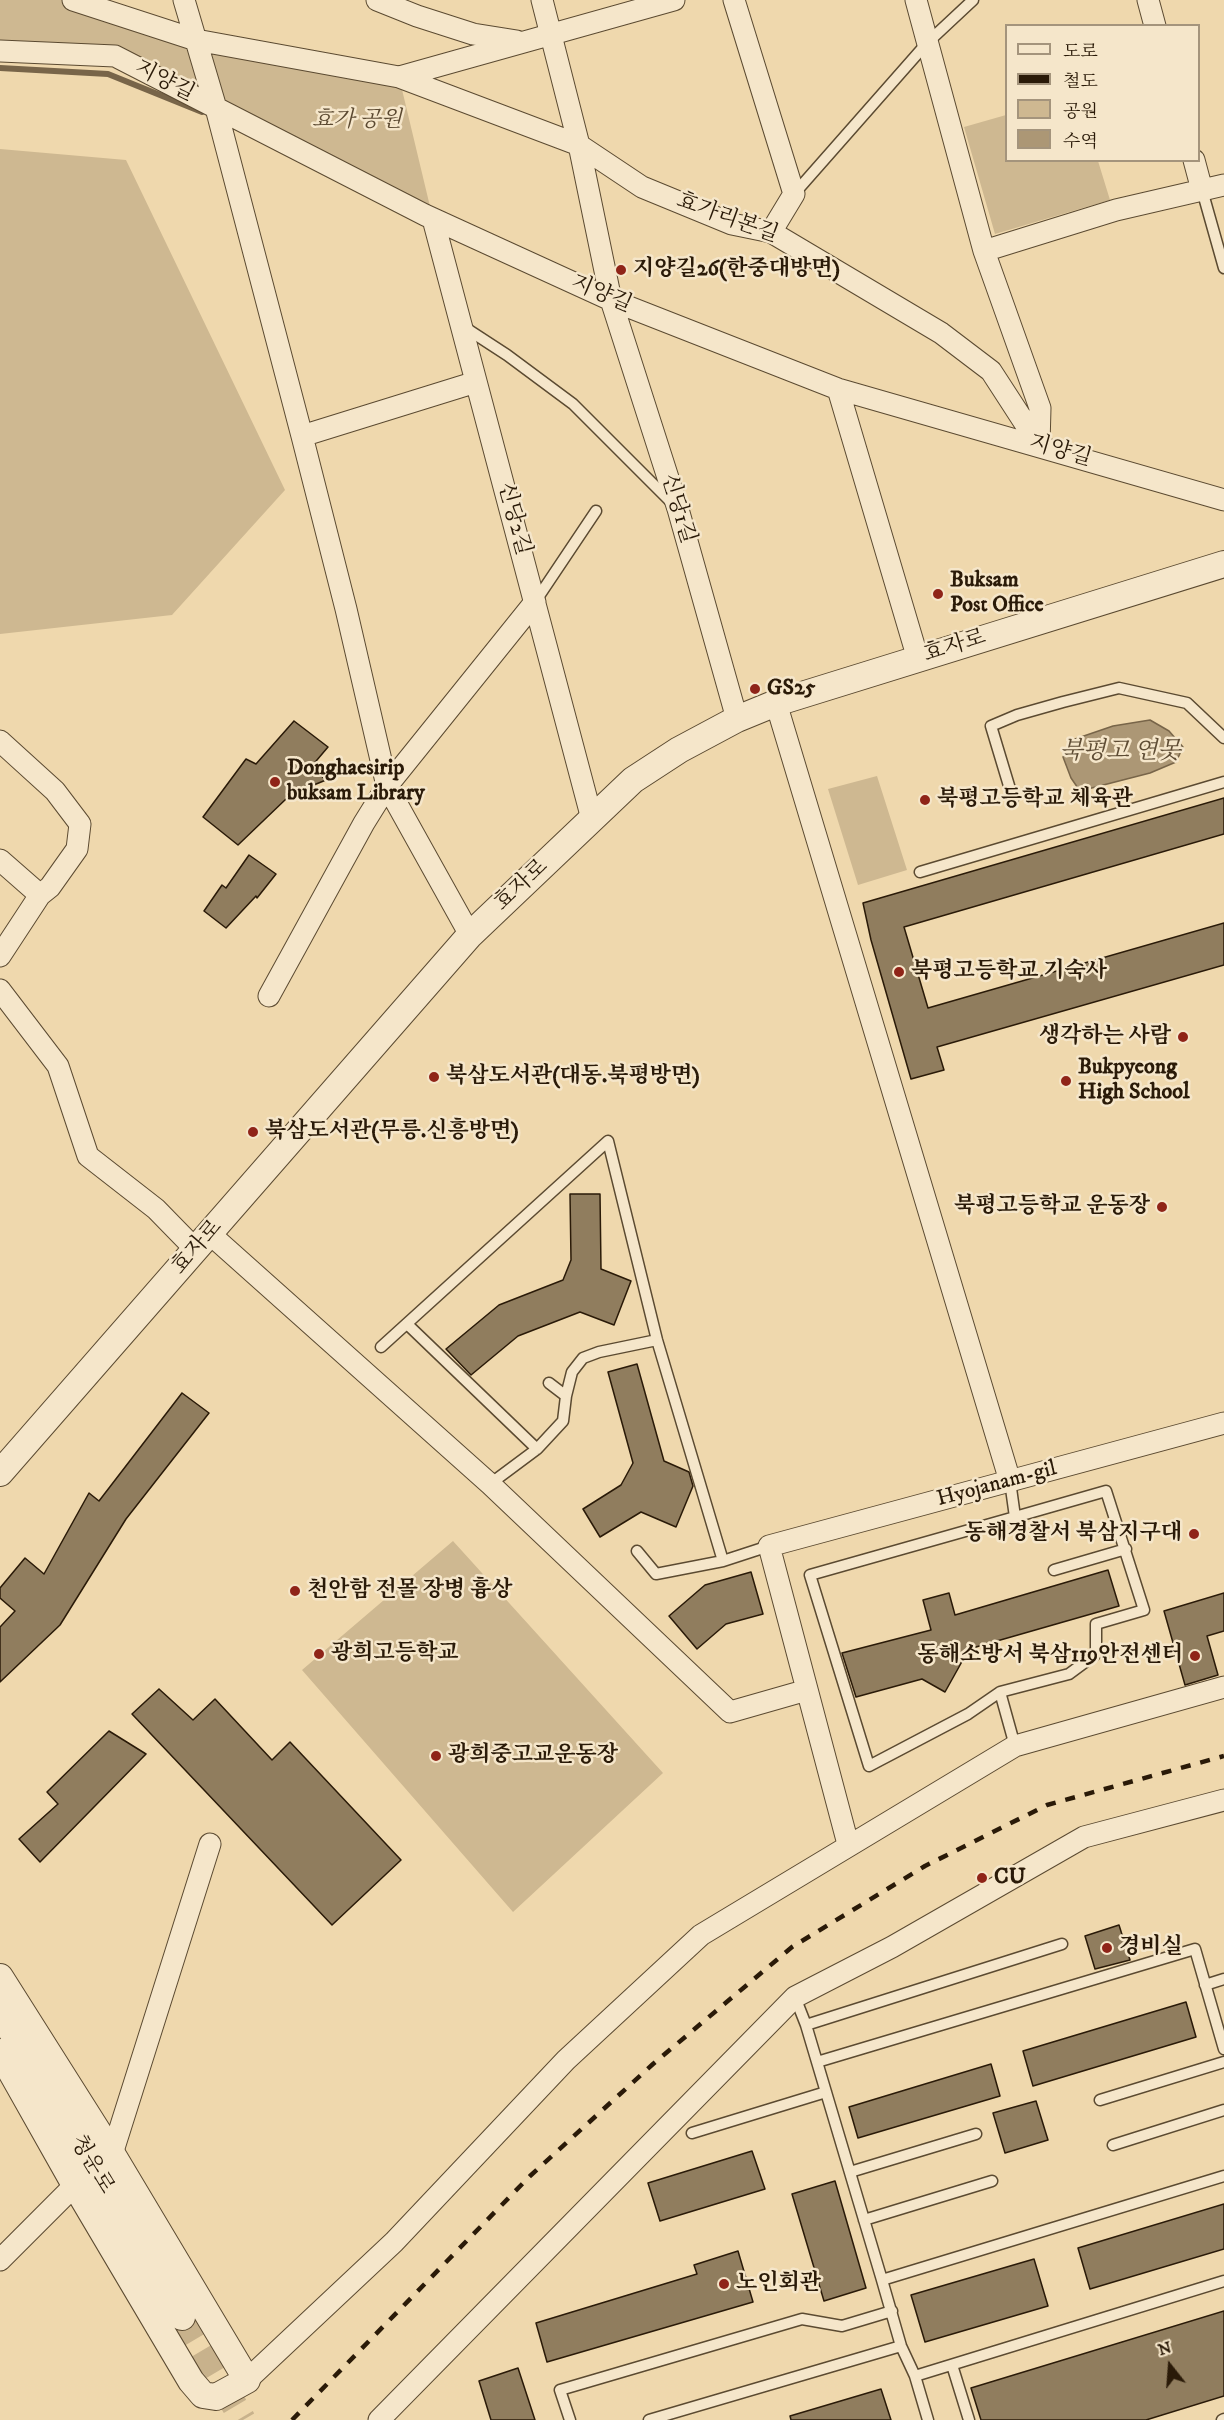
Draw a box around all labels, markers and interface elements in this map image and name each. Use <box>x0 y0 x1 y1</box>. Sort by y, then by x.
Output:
legend <box>1005 24 1200 162</box>
text: 도로 <box>1063 41 1098 63</box>
street label: 지양길 <box>130 56 198 108</box>
text: 철도 <box>1063 71 1098 93</box>
text: 공원 <box>1063 101 1098 123</box>
park label: 효가 공원 <box>312 108 402 134</box>
text: 수역 <box>1063 131 1098 153</box>
street label: 효가리본길 <box>673 188 781 250</box>
place label: 지양길26(한중대방면) <box>633 257 840 283</box>
marker: 지양길26(한중대방면) <box>614 263 628 277</box>
street label: 지양길 <box>566 270 636 320</box>
street label: 지양길 <box>1026 431 1094 473</box>
street label: 신당1길 <box>654 471 700 547</box>
street label: 신당2길 <box>491 480 535 558</box>
place label: Buksam Post Office <box>950 568 1043 620</box>
marker: Buksam Post Office <box>931 587 945 601</box>
street label: 효자로 <box>921 625 989 669</box>
place label: GS25 <box>767 676 816 702</box>
marker: GS25 <box>748 682 762 696</box>
water label: 북평고 연못 <box>1059 739 1181 767</box>
place label: Donghaesirip buksam Library <box>287 756 425 807</box>
marker: Donghaesirip buksam Library <box>268 775 282 789</box>
place label: 북평고등학교 체육관 <box>937 787 1133 813</box>
marker: 북평고등학교 체육관 <box>918 793 932 807</box>
street label: 효자로 <box>490 855 554 917</box>
place label: 북평고등학교 기숙사 <box>911 959 1107 985</box>
marker: 북평고등학교 기숙사 <box>892 965 906 979</box>
place label: 생각하는 사람 <box>1039 1024 1171 1050</box>
marker: 생각하는 사람 <box>1176 1030 1190 1044</box>
place label: Bukpyeong High School <box>1078 1055 1190 1106</box>
place label: 북삼도서관(대동.북평방면) <box>446 1064 700 1090</box>
marker: 북삼도서관(대동.북평방면) <box>427 1070 441 1084</box>
marker: Bukpyeong High School <box>1059 1074 1073 1088</box>
place label: 북삼도서관(무릉.신흥방면) <box>265 1119 519 1145</box>
marker: 북삼도서관(무릉.신흥방면) <box>246 1125 260 1139</box>
place label: 북평고등학교 운동장 <box>954 1194 1150 1220</box>
marker: 북평고등학교 운동장 <box>1155 1200 1169 1214</box>
street label: 효자로 <box>167 1215 229 1281</box>
street label: Hyojanam-gil <box>934 1456 1060 1514</box>
place label: 동해경찰서 북삼지구대 <box>965 1521 1182 1547</box>
marker: 동해경찰서 북삼지구대 <box>1187 1527 1201 1541</box>
place label: 천안함 전몰 장병 흉상 <box>307 1578 512 1604</box>
marker: 천안함 전몰 장병 흉상 <box>288 1584 302 1598</box>
place label: 광희고등학교 <box>331 1641 459 1667</box>
place label: 동해소방서 북삼119안전센터 <box>917 1643 1183 1669</box>
marker: 광희고등학교 <box>312 1647 326 1661</box>
marker: 동해소방서 북삼119안전센터 <box>1188 1649 1202 1663</box>
place label: 광희중고교운동장 <box>448 1743 618 1769</box>
marker: 광희중고교운동장 <box>429 1749 443 1763</box>
place label: CU <box>994 1865 1026 1891</box>
marker: CU <box>975 1871 989 1885</box>
place label: 경비실 <box>1119 1935 1183 1961</box>
marker: 경비실 <box>1100 1941 1114 1955</box>
street label: 청운로 <box>63 2131 119 2199</box>
place label: 노인회관 <box>736 2271 821 2297</box>
marker: 노인회관 <box>717 2277 731 2291</box>
north arrow <box>1140 2336 1200 2396</box>
text: N <box>1156 2337 1174 2360</box>

